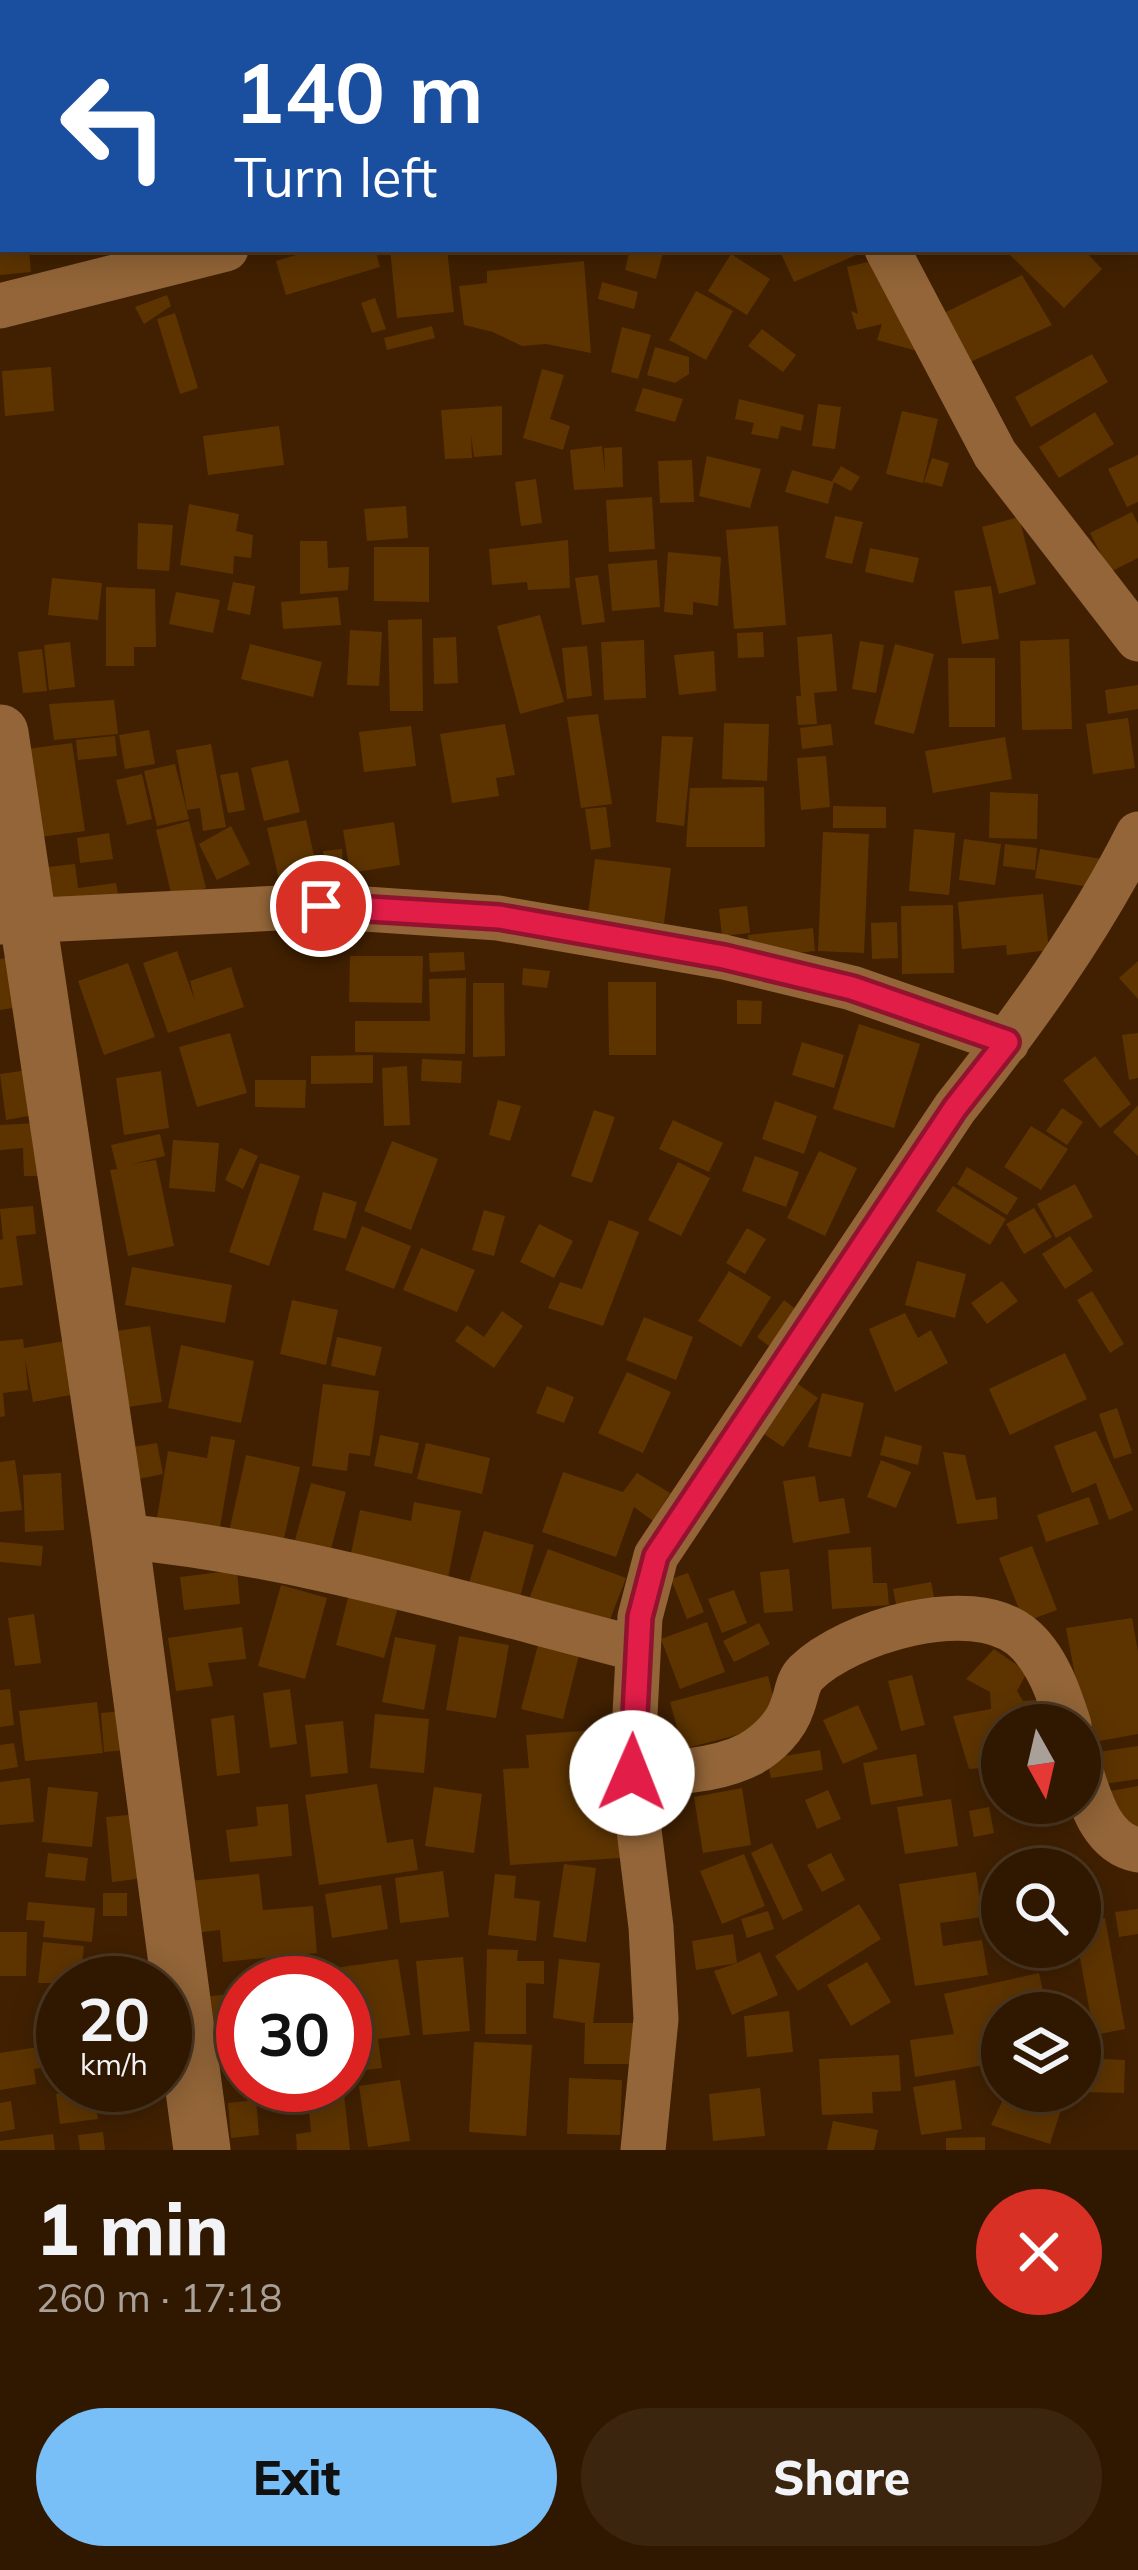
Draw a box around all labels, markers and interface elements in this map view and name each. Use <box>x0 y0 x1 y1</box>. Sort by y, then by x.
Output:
text: 140 m <box>234 39 484 144</box>
icon: left <box>36 48 192 204</box>
text: Turn left <box>234 143 437 211</box>
pin <box>270 855 372 957</box>
icon: arrive <box>288 873 354 939</box>
north arrow <box>981 1704 1101 1824</box>
map controls <box>981 1704 1101 2112</box>
position arrow <box>569 1710 695 1836</box>
button: search <box>981 1848 1101 1968</box>
speed limit sign: 30 <box>216 1956 372 2112</box>
text: 20 <box>78 1981 150 2056</box>
button: layers <box>981 1992 1101 2112</box>
text: km/h <box>80 2045 148 2083</box>
text: 1 min <box>36 2183 229 2273</box>
button: close <box>976 2189 1102 2315</box>
text: 260 m · 17:18 <box>36 2273 282 2322</box>
button: Exit <box>36 2408 557 2546</box>
button: Share <box>581 2408 1102 2546</box>

